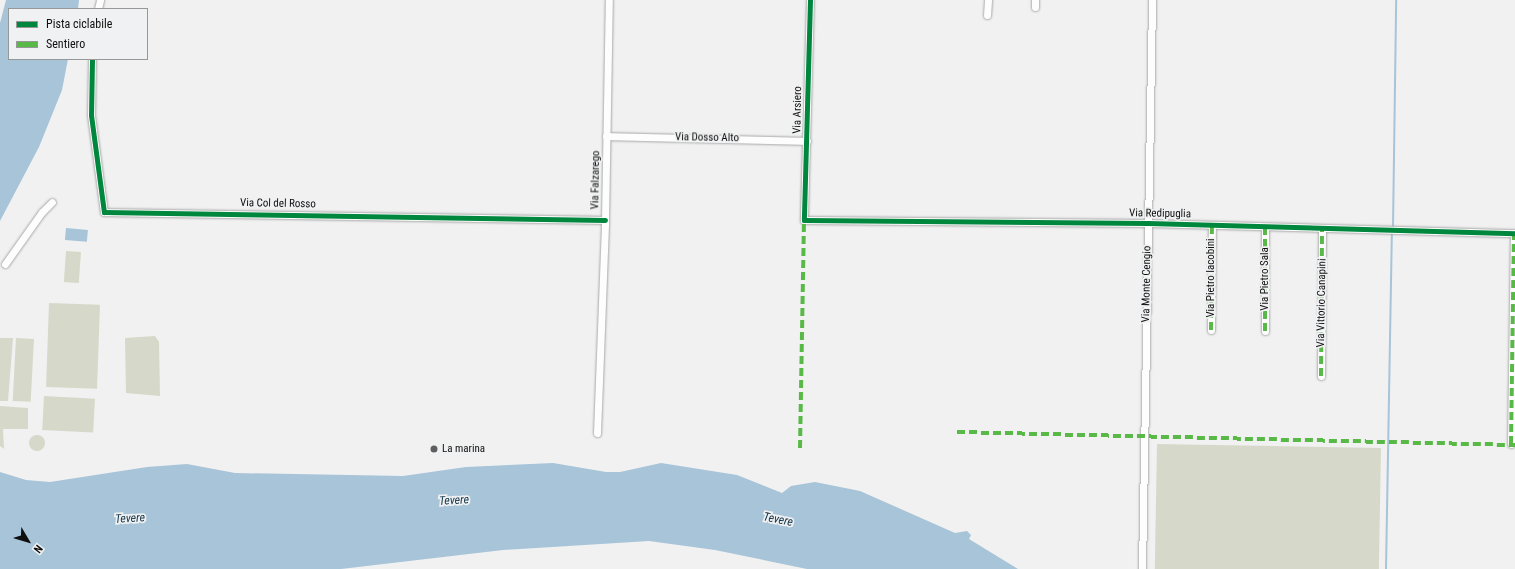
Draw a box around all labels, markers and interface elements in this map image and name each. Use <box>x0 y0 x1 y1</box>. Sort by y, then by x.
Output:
legend <box>8 8 148 60</box>
text: Pista ciclabile <box>46 17 112 31</box>
text: Sentiero <box>46 37 85 51</box>
street label: Via Arsiero <box>791 86 805 134</box>
street label: Via Dosso Alto <box>675 131 739 145</box>
street label: Via Falzarego <box>589 150 603 210</box>
street label: Via Col del Rosso <box>240 197 316 211</box>
street label: Via Redipuglia <box>1129 207 1191 221</box>
street label: Via Pietro Iacobini <box>1204 238 1218 318</box>
street label: Via Monte Cengio <box>1140 246 1154 322</box>
street label: Via Pietro Sala <box>1258 247 1272 311</box>
street label: Via Vittorio Canapini <box>1315 258 1329 348</box>
place label: La marina <box>442 442 485 456</box>
marker: La marina <box>429 444 439 454</box>
water label: Tevere <box>439 493 469 509</box>
water label: Tevere <box>762 510 794 530</box>
water label: Tevere <box>115 511 145 527</box>
north arrow <box>8 521 48 561</box>
text: N <box>31 542 45 555</box>

